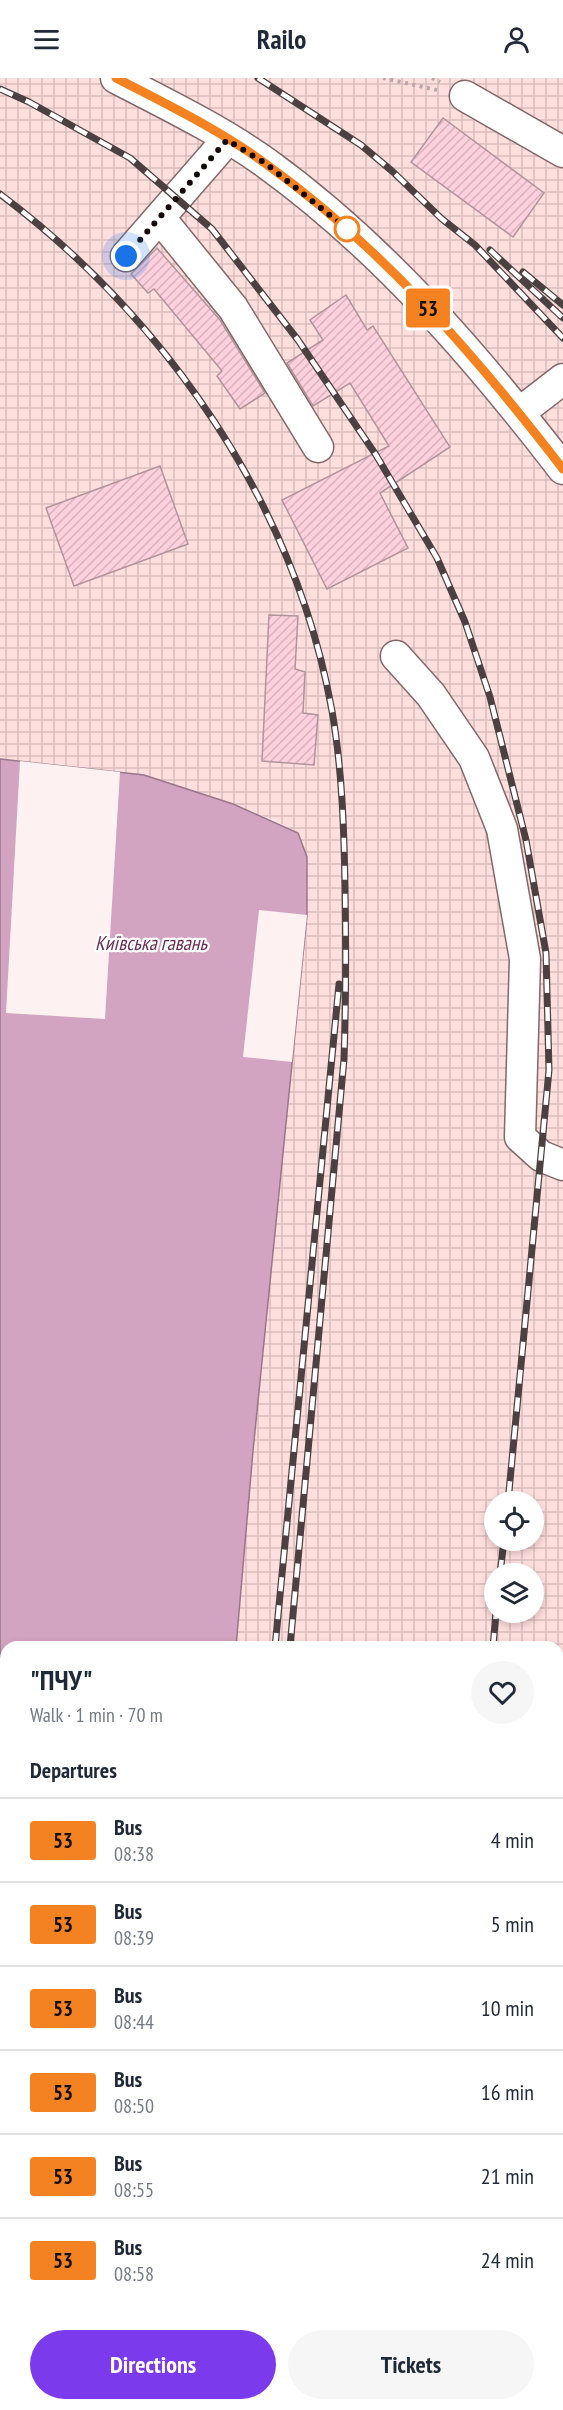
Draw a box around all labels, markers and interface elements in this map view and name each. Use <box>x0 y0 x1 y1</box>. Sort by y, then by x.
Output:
text: Railo <box>257 22 306 56</box>
icon: menu <box>30 23 63 56</box>
icon: person <box>500 23 533 56</box>
unlabelled marker <box>334 216 360 242</box>
your location <box>111 241 141 271</box>
line badge: 53 <box>401 288 455 328</box>
text: 53 <box>418 295 438 322</box>
water label: Київська гавань <box>95 930 209 956</box>
map controls <box>484 1491 544 1623</box>
button: locate <box>484 1491 544 1551</box>
button: layers <box>484 1563 544 1623</box>
text: "ПЧУ" <box>30 1661 93 1698</box>
button: heart <box>471 1661 534 1724</box>
text: Walk · 1 min · 70 m <box>30 1702 163 1728</box>
text: Departures <box>30 1756 117 1784</box>
text: Bus <box>114 1813 142 1841</box>
text: 4 min <box>491 1826 534 1854</box>
text: 53 <box>53 1827 73 1854</box>
text: 08:38 <box>114 1841 154 1867</box>
text: Bus <box>114 1897 142 1925</box>
text: 5 min <box>491 1910 534 1938</box>
text: 53 <box>53 1911 73 1938</box>
text: 08:39 <box>114 1925 154 1951</box>
text: Bus <box>114 1981 142 2009</box>
text: 10 min <box>481 1994 534 2022</box>
text: 53 <box>53 1995 73 2022</box>
text: 08:44 <box>114 2009 154 2035</box>
text: Bus <box>114 2065 142 2093</box>
text: 16 min <box>481 2078 534 2106</box>
text: 53 <box>53 2079 73 2106</box>
text: 08:50 <box>114 2093 154 2119</box>
text: Bus <box>114 2149 142 2177</box>
text: 21 min <box>481 2162 534 2190</box>
text: 53 <box>53 2163 73 2190</box>
text: 08:55 <box>114 2177 154 2203</box>
text: Bus <box>114 2233 142 2261</box>
text: 24 min <box>481 2246 534 2274</box>
text: 53 <box>53 2247 73 2274</box>
text: 08:58 <box>114 2261 154 2287</box>
button: Directions <box>30 2330 276 2399</box>
button: Tickets <box>288 2330 534 2399</box>

